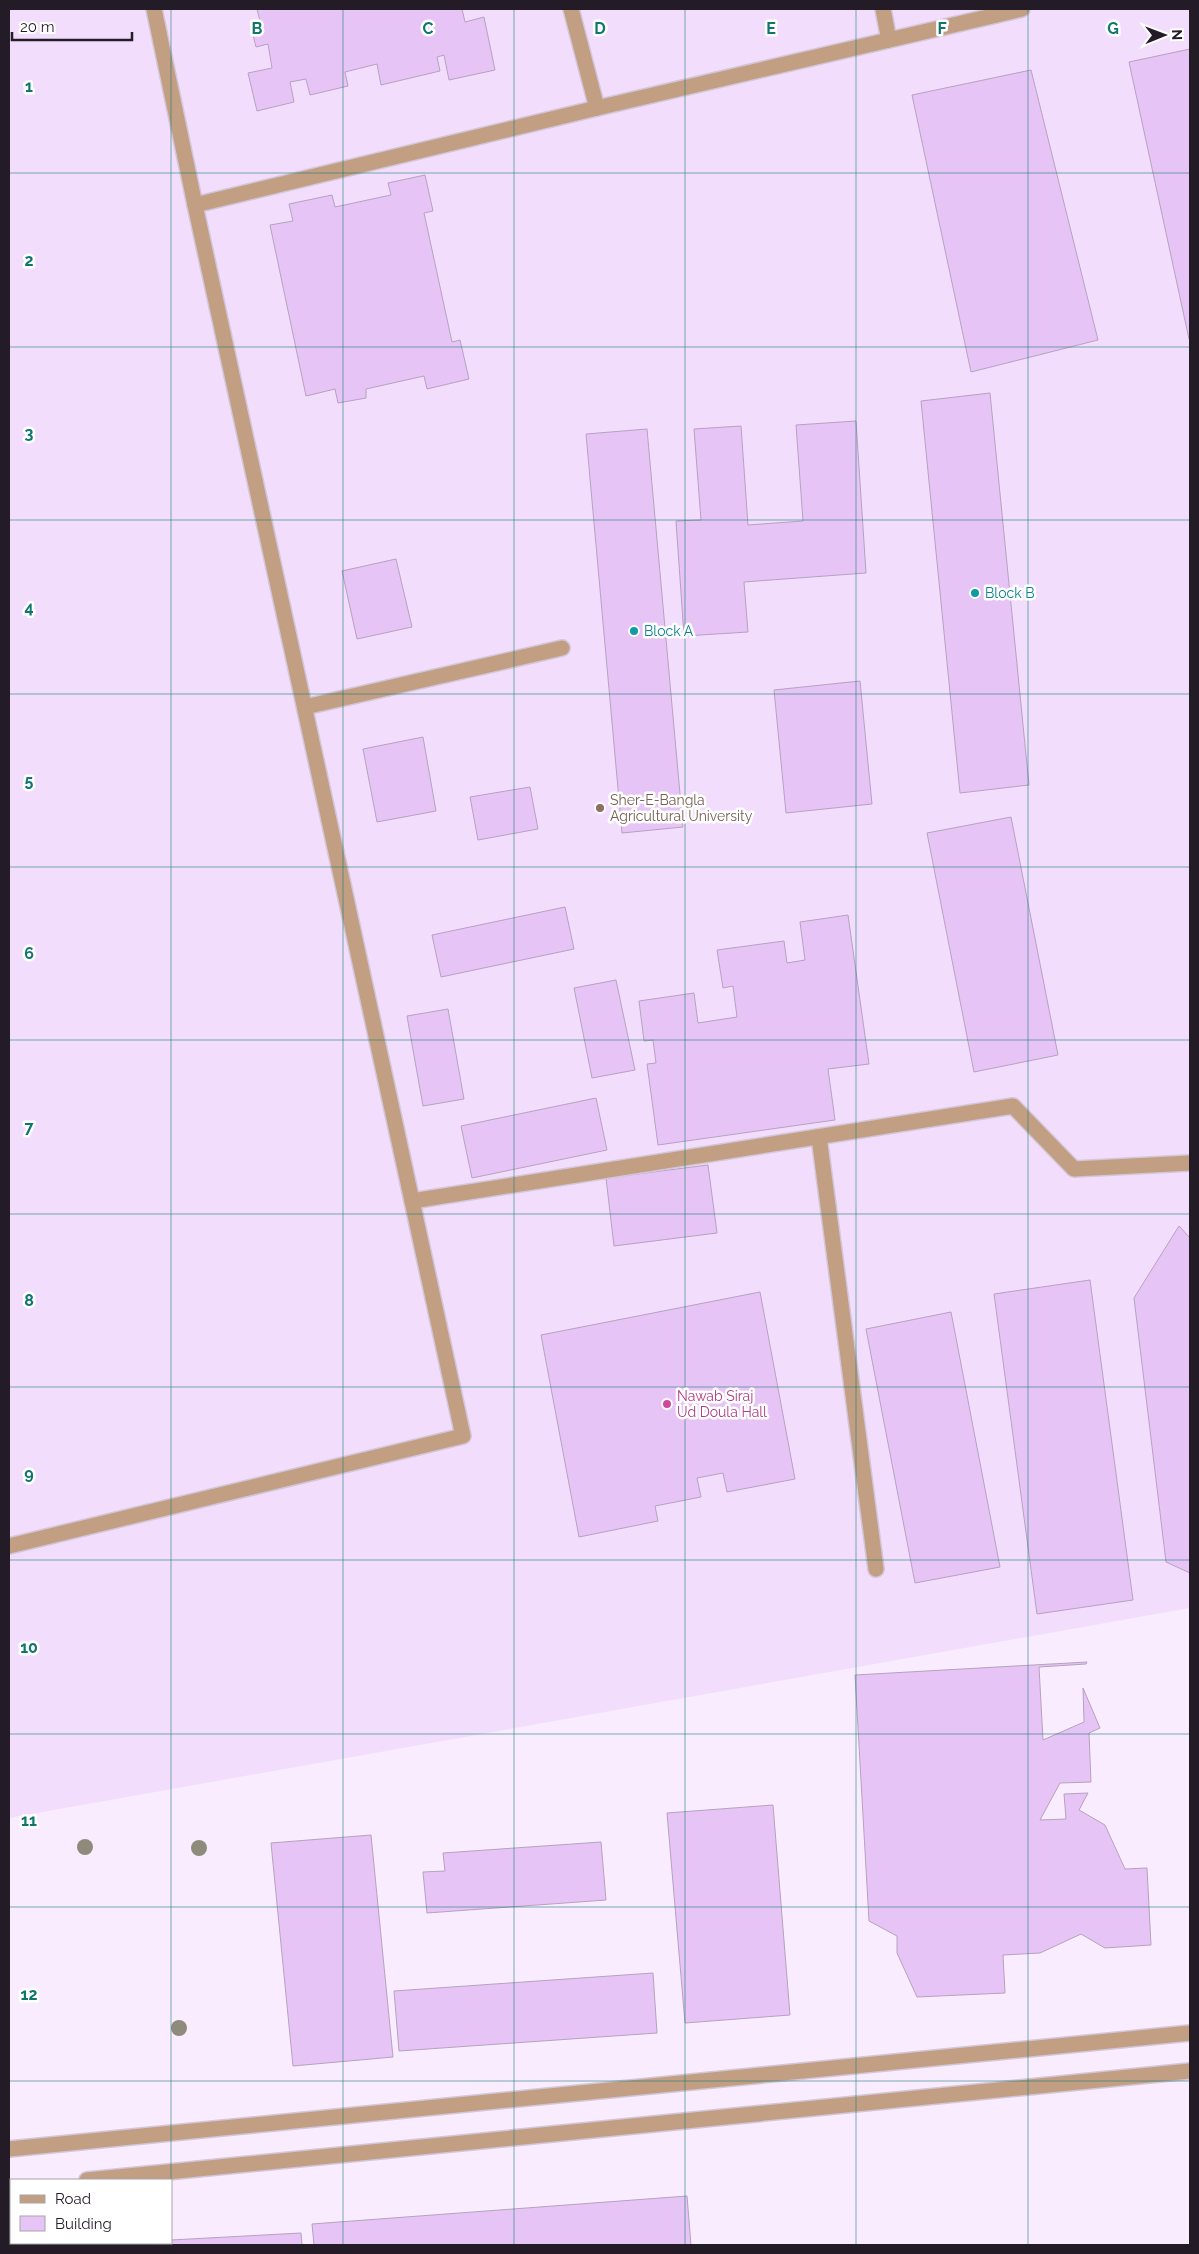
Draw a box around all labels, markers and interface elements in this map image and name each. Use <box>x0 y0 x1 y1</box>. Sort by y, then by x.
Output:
scale bar <box>12 10 132 42</box>
north arrow <box>1139 10 1189 60</box>
text: 20 m <box>20 18 55 36</box>
text: B <box>252 19 263 38</box>
text: C <box>423 19 434 38</box>
text: D <box>594 19 606 38</box>
text: E <box>766 19 776 38</box>
text: F <box>937 19 947 38</box>
text: G <box>1107 19 1119 38</box>
text: N <box>1169 29 1185 40</box>
text: 1 <box>25 77 33 96</box>
text: 2 <box>24 251 34 270</box>
text: 3 <box>25 424 34 443</box>
place label: Block B <box>985 585 1034 601</box>
marker: Block B <box>969 587 981 599</box>
text: 4 <box>24 598 34 617</box>
place label: Block A <box>644 623 694 639</box>
marker: Block A <box>628 625 640 637</box>
text: 5 <box>25 771 34 790</box>
place label: Sher-E-Bangla Agricultural University <box>610 792 753 824</box>
marker: Sher-E-Bangla Agricultural University <box>594 802 606 814</box>
text: 6 <box>24 944 34 963</box>
text: 7 <box>25 1118 34 1137</box>
text: 8 <box>24 1291 34 1310</box>
place label: Nawab Siraj Ud Doula Hall <box>677 1388 767 1420</box>
marker: Nawab Siraj Ud Doula Hall <box>661 1398 673 1410</box>
text: 9 <box>24 1464 34 1483</box>
text: 10 <box>20 1638 38 1657</box>
text: 11 <box>21 1811 37 1830</box>
text: 12 <box>21 1985 37 2004</box>
legend <box>10 2179 172 2244</box>
text: Road <box>55 2190 91 2208</box>
text: Building <box>55 2215 112 2233</box>

